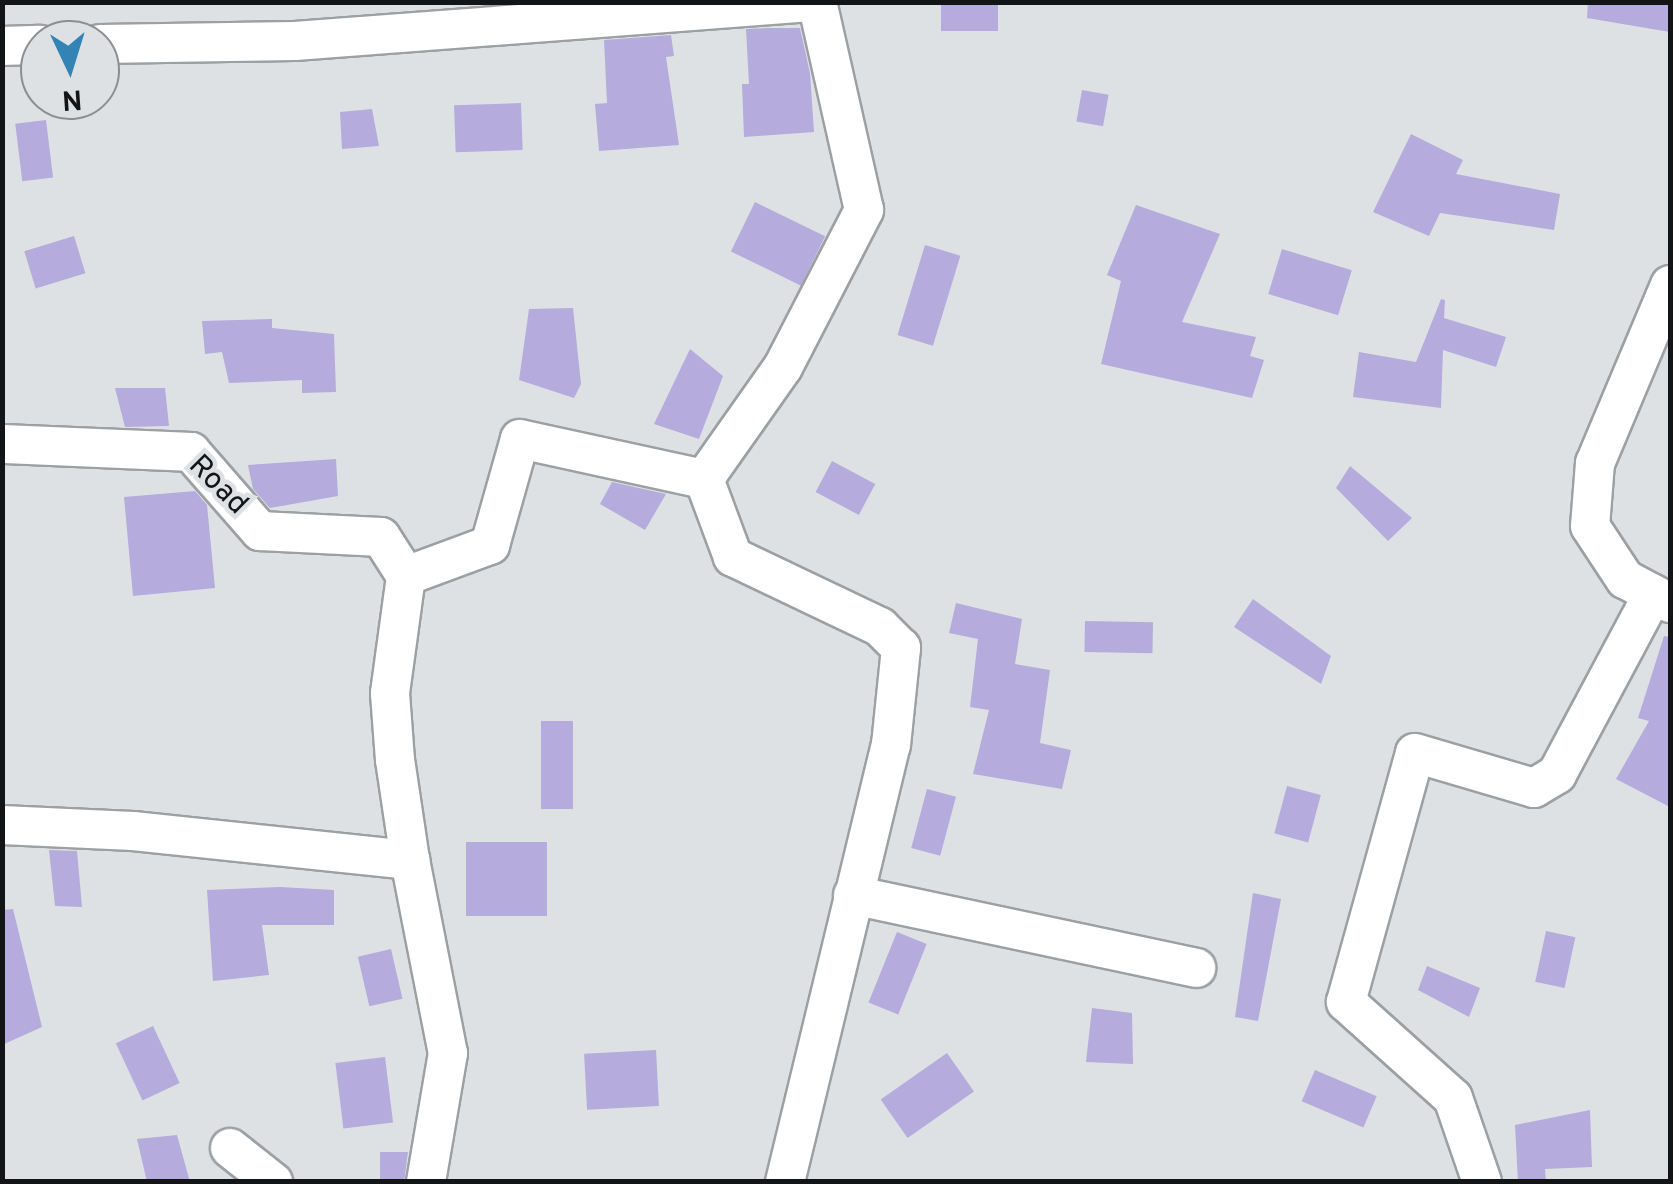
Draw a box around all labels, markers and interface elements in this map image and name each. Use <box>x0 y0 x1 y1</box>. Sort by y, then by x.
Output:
north arrow <box>20 20 120 120</box>
text: N <box>61 79 83 117</box>
street label: Road <box>180 449 254 523</box>

